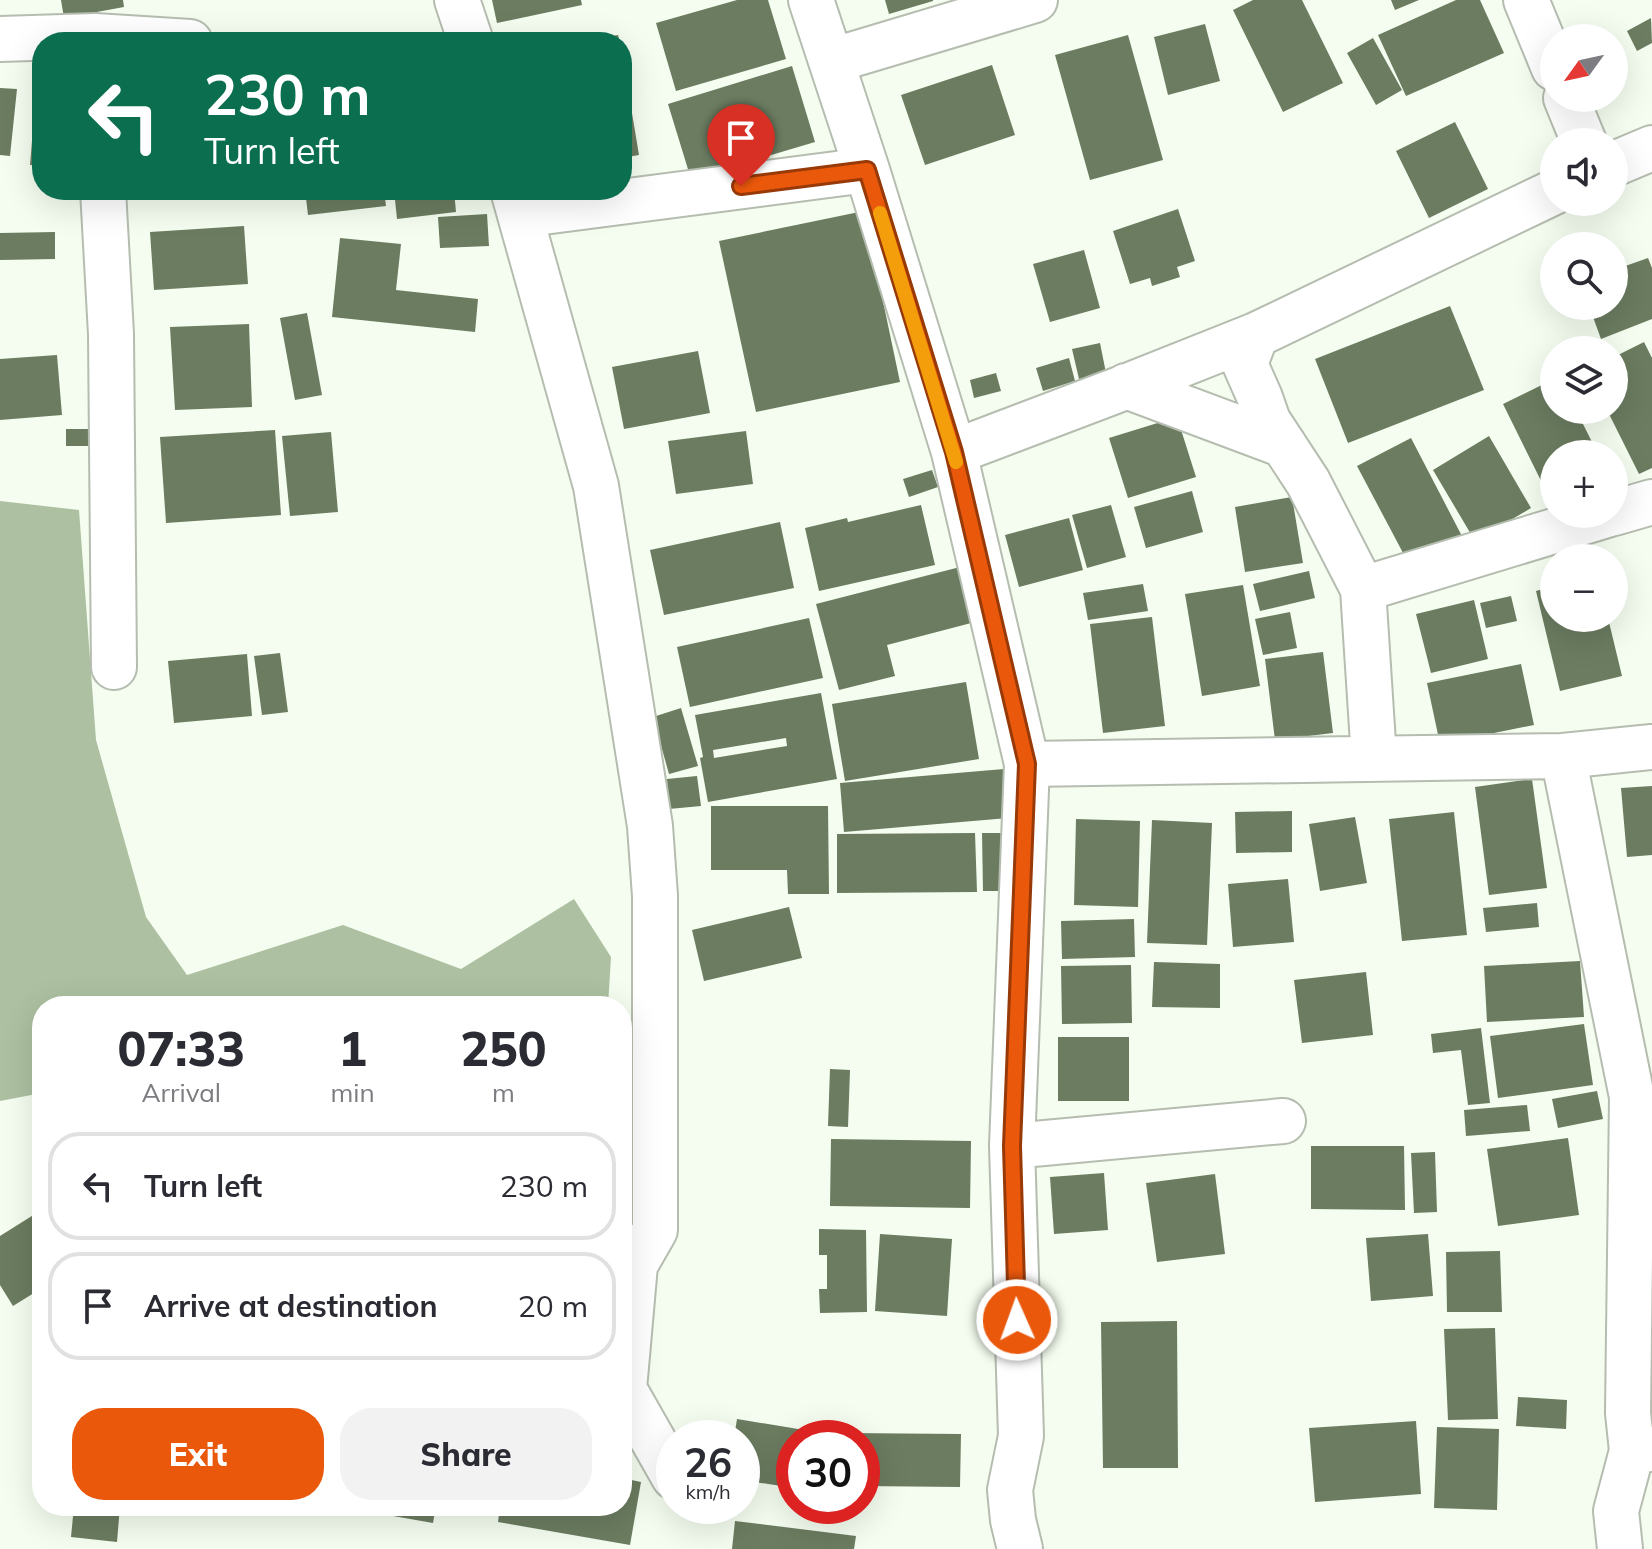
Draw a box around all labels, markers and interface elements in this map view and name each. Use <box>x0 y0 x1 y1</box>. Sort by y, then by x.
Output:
north arrow <box>1540 24 1628 112</box>
map controls <box>1540 24 1628 632</box>
text: 230 m <box>204 59 371 129</box>
icon: left <box>72 64 176 168</box>
pin <box>707 104 775 186</box>
icon: arrive <box>719 116 763 160</box>
text: Turn left <box>204 128 340 173</box>
button: sound <box>1540 128 1628 216</box>
button: search <box>1540 232 1628 320</box>
button: layers <box>1540 336 1628 424</box>
button: + <box>1540 440 1628 528</box>
button: − <box>1540 544 1628 632</box>
text: 07:33 <box>117 1018 245 1078</box>
text: 1 <box>338 1018 367 1078</box>
text: 250 <box>460 1018 547 1078</box>
text: Arrival <box>141 1076 221 1109</box>
text: min <box>331 1076 375 1109</box>
text: m <box>492 1076 515 1109</box>
icon: left <box>76 1164 120 1208</box>
text: Turn left <box>144 1167 262 1205</box>
text: 230 m <box>500 1167 588 1205</box>
position arrow <box>975 1278 1059 1362</box>
icon: arrive <box>76 1284 120 1328</box>
text: Arrive at destination <box>144 1287 438 1325</box>
text: 20 m <box>518 1287 588 1325</box>
button: Exit <box>72 1408 324 1500</box>
button: Share <box>340 1408 592 1500</box>
speed limit sign: 30 <box>776 1420 880 1524</box>
text: 26 <box>684 1437 732 1487</box>
text: km/h <box>685 1479 731 1504</box>

